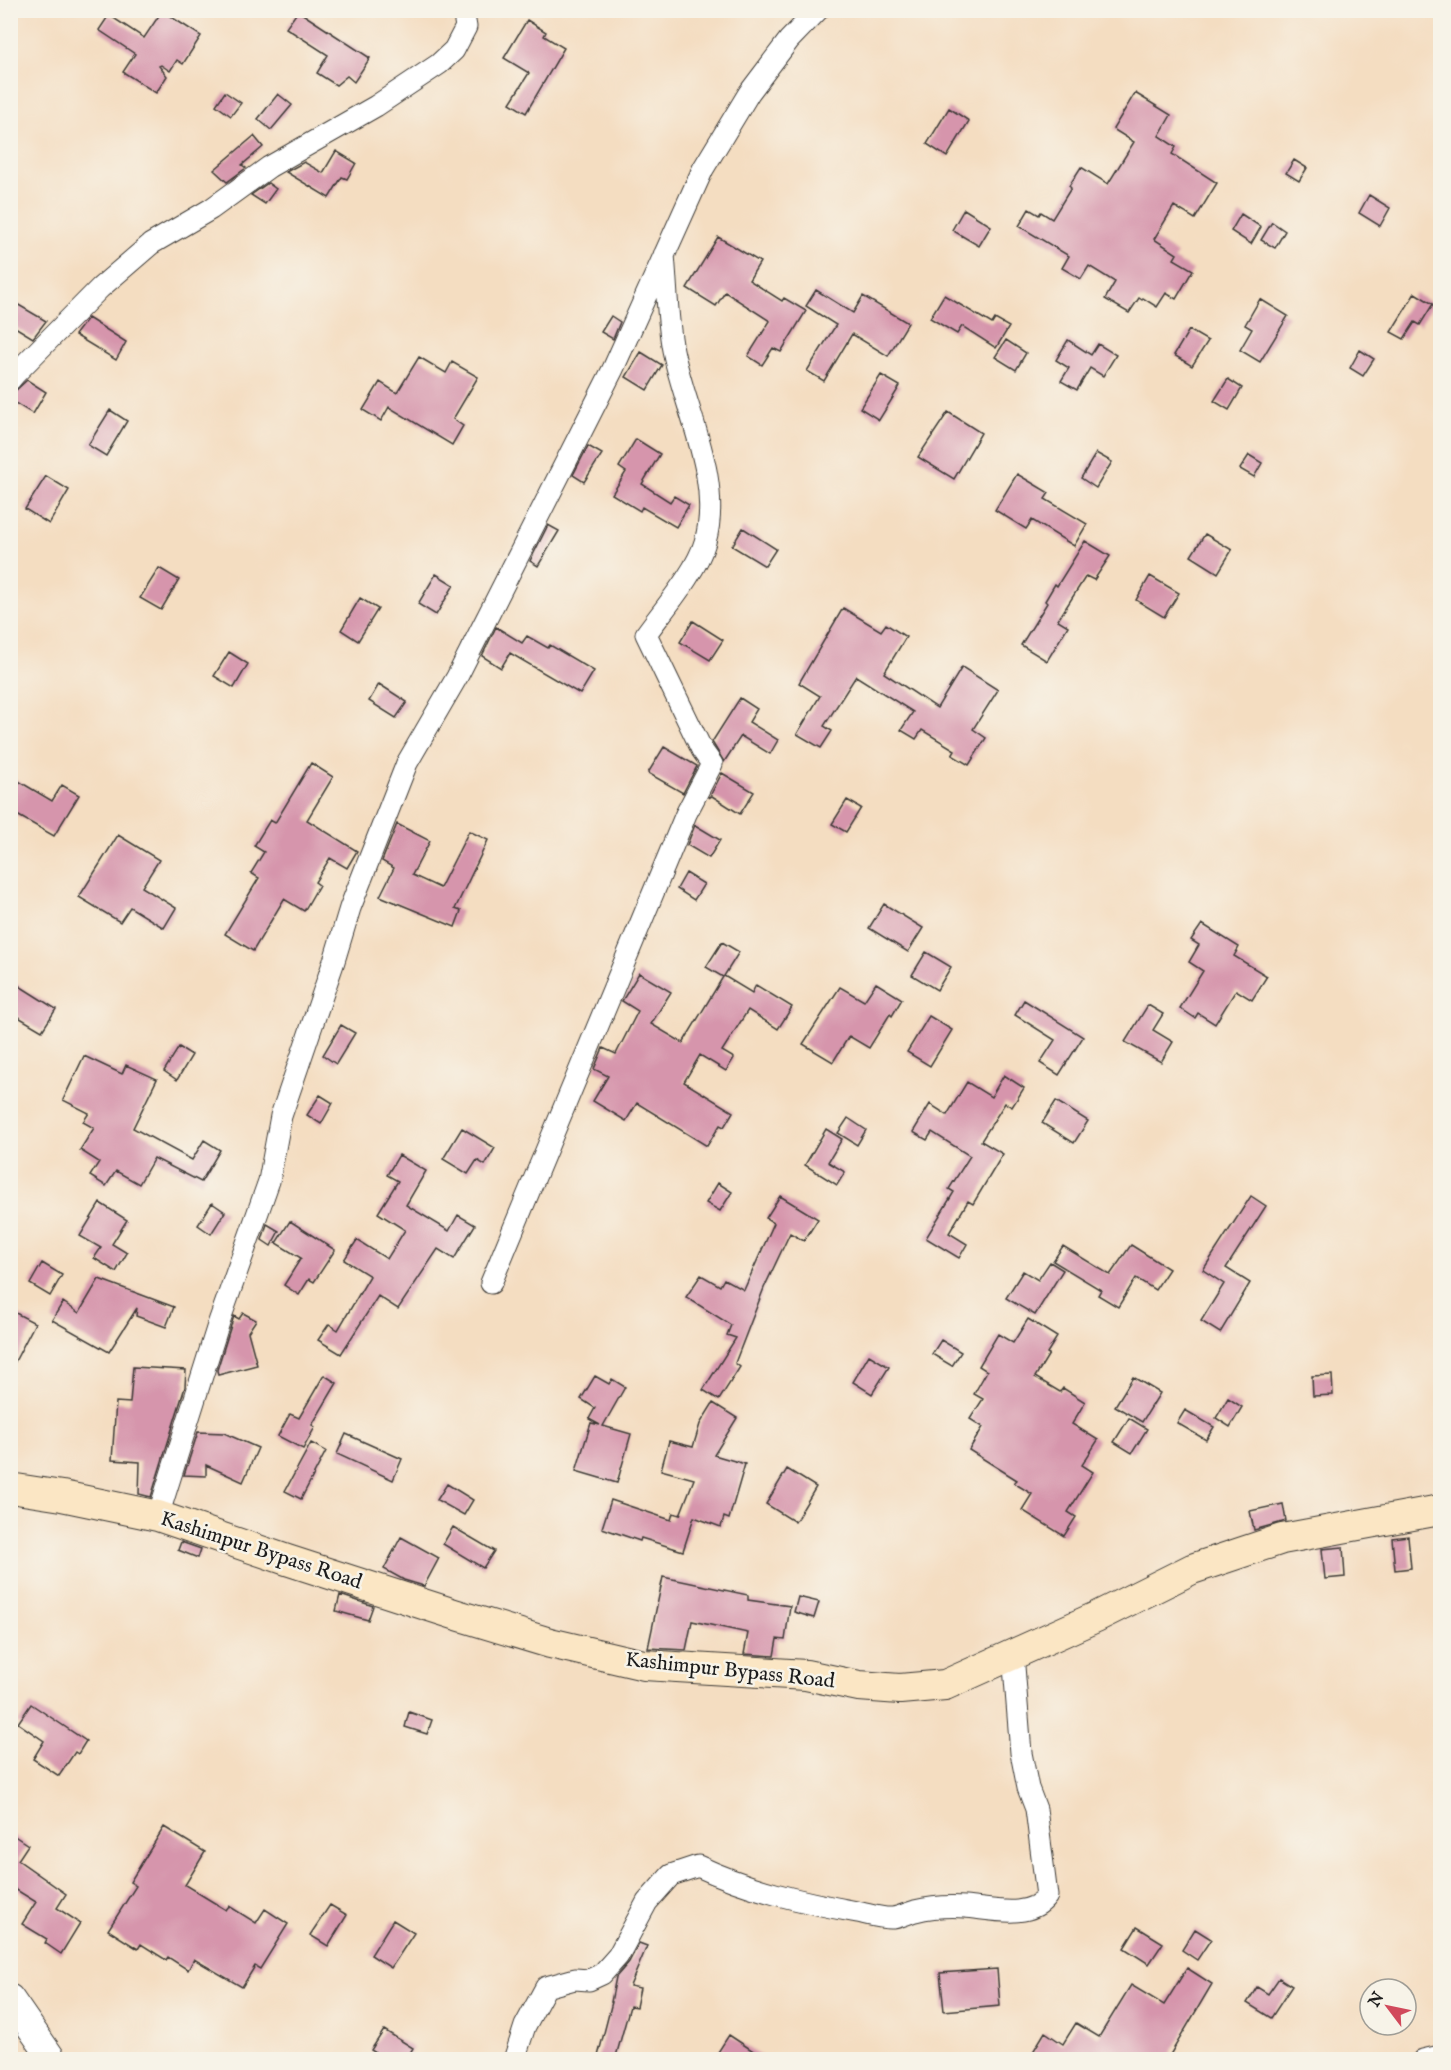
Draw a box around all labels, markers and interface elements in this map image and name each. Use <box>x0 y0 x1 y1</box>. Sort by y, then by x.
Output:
street label: Kashimpur Bypass Road <box>157 1506 366 1597</box>
street label: Kashimpur Bypass Road <box>624 1647 837 1696</box>
north arrow <box>1358 1977 1418 2037</box>
text: N <box>1364 1989 1389 2012</box>

